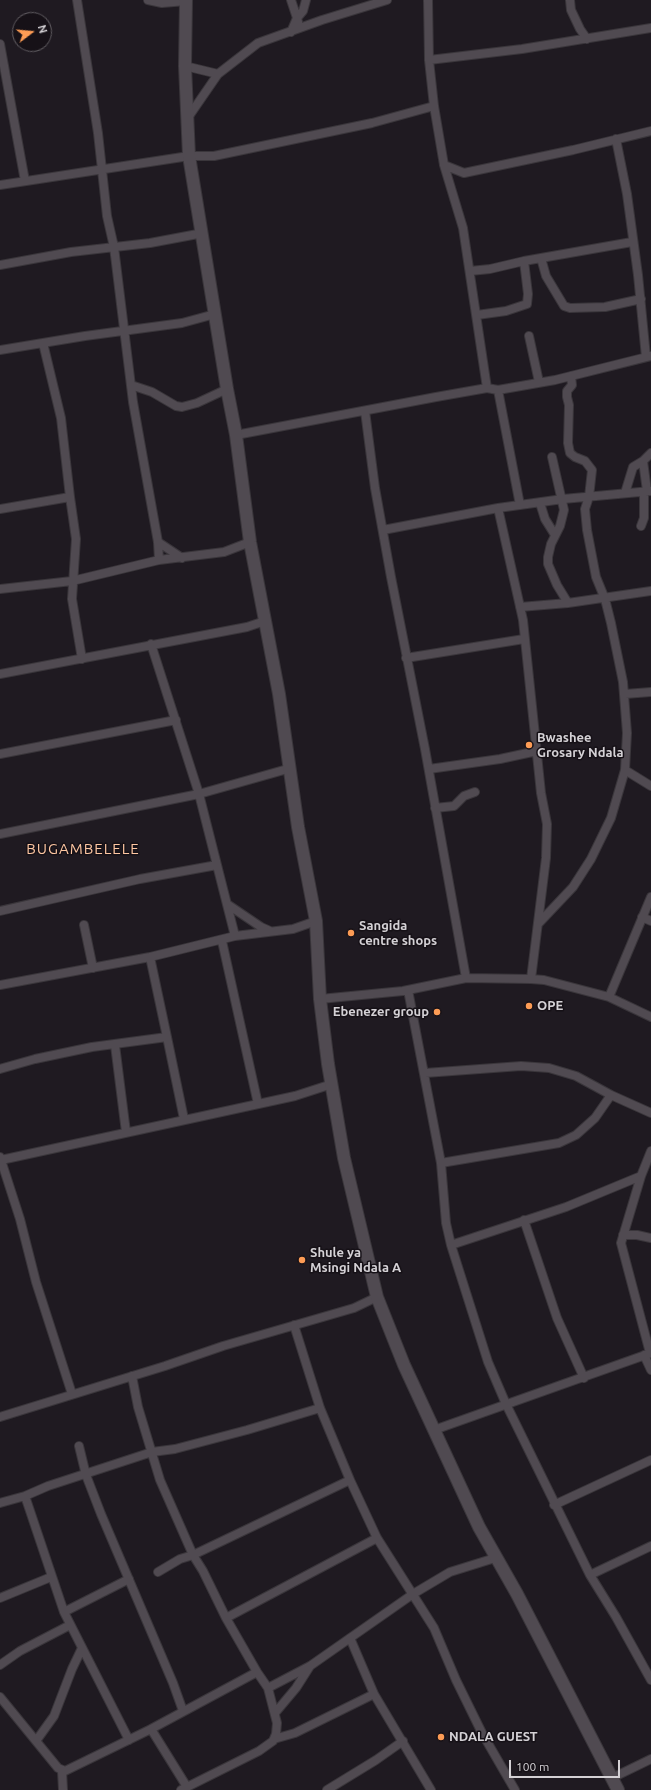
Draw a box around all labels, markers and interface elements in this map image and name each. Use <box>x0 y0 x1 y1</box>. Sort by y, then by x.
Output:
north arrow <box>12 12 52 52</box>
text: N <box>36 23 49 35</box>
place label: Bwashee Grosary Ndala <box>537 730 624 761</box>
marker: Bwashee Grosary Ndala <box>524 740 534 750</box>
district label: BUGAMBELELE <box>26 840 140 858</box>
place label: Sangida centre shops <box>359 918 437 949</box>
marker: Sangida centre shops <box>346 928 356 938</box>
place label: OPE <box>537 998 563 1014</box>
marker: OPE <box>524 1001 534 1011</box>
place label: Ebenezer group <box>333 1004 429 1020</box>
marker: Ebenezer group <box>432 1007 442 1017</box>
place label: Shule ya Msingi Ndala A <box>310 1245 401 1276</box>
marker: Shule ya Msingi Ndala A <box>297 1255 307 1265</box>
place label: NDALA GUEST <box>449 1729 538 1745</box>
marker: NDALA GUEST <box>436 1732 446 1742</box>
scale bar <box>511 1752 622 1778</box>
text: 100 m <box>516 1760 549 1773</box>

